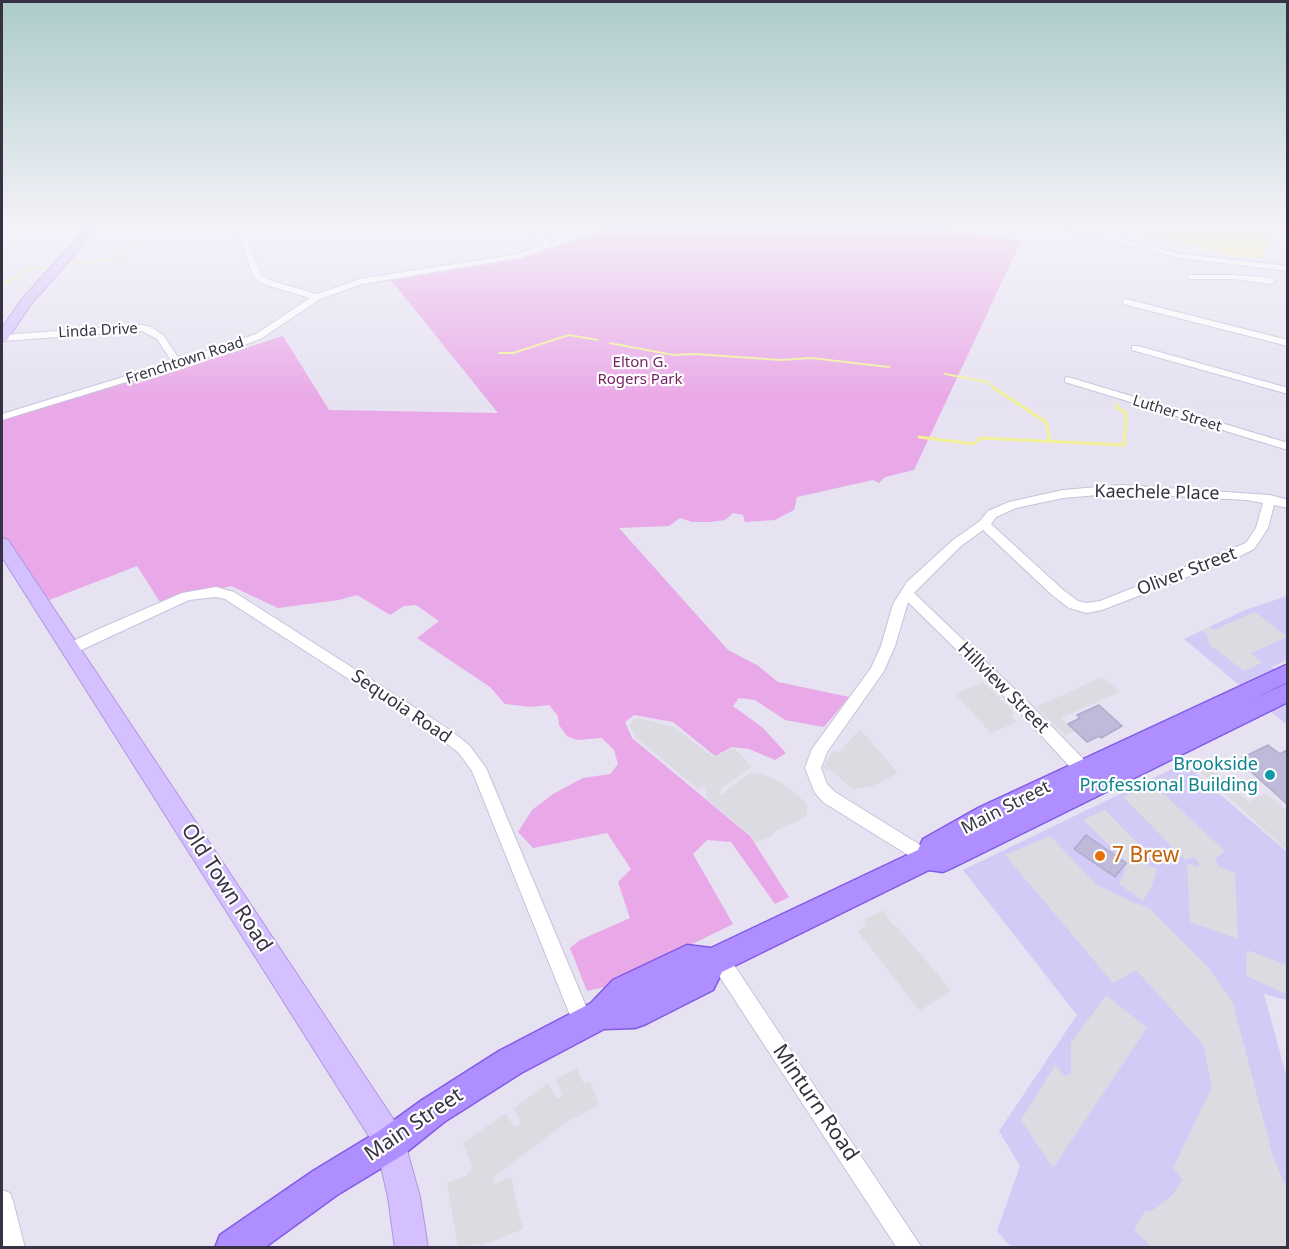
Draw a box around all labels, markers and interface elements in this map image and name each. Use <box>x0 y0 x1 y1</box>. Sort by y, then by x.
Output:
street label: Linda Drive <box>58 320 138 342</box>
street label: Frenchtown Road <box>124 333 246 389</box>
park label: Elton G. Rogers Park <box>597 354 683 389</box>
street label: Luther Street <box>1130 392 1224 436</box>
street label: Kaechele Place <box>1094 481 1220 505</box>
street label: Oliver Street <box>1134 543 1240 601</box>
street label: Hillview Street <box>953 638 1053 738</box>
street label: Sequoia Road <box>347 666 455 748</box>
place label: Brookside Professional Building <box>1079 754 1258 796</box>
marker: Brookside Professional Building <box>1263 768 1277 782</box>
street label: Main Street <box>958 776 1054 840</box>
street label: Old Town Road <box>175 819 277 957</box>
place label: 7 Brew <box>1112 843 1179 869</box>
marker: 7 Brew <box>1093 849 1107 863</box>
street label: Minturn Road <box>767 1040 863 1166</box>
street label: Main Street <box>360 1083 468 1167</box>

